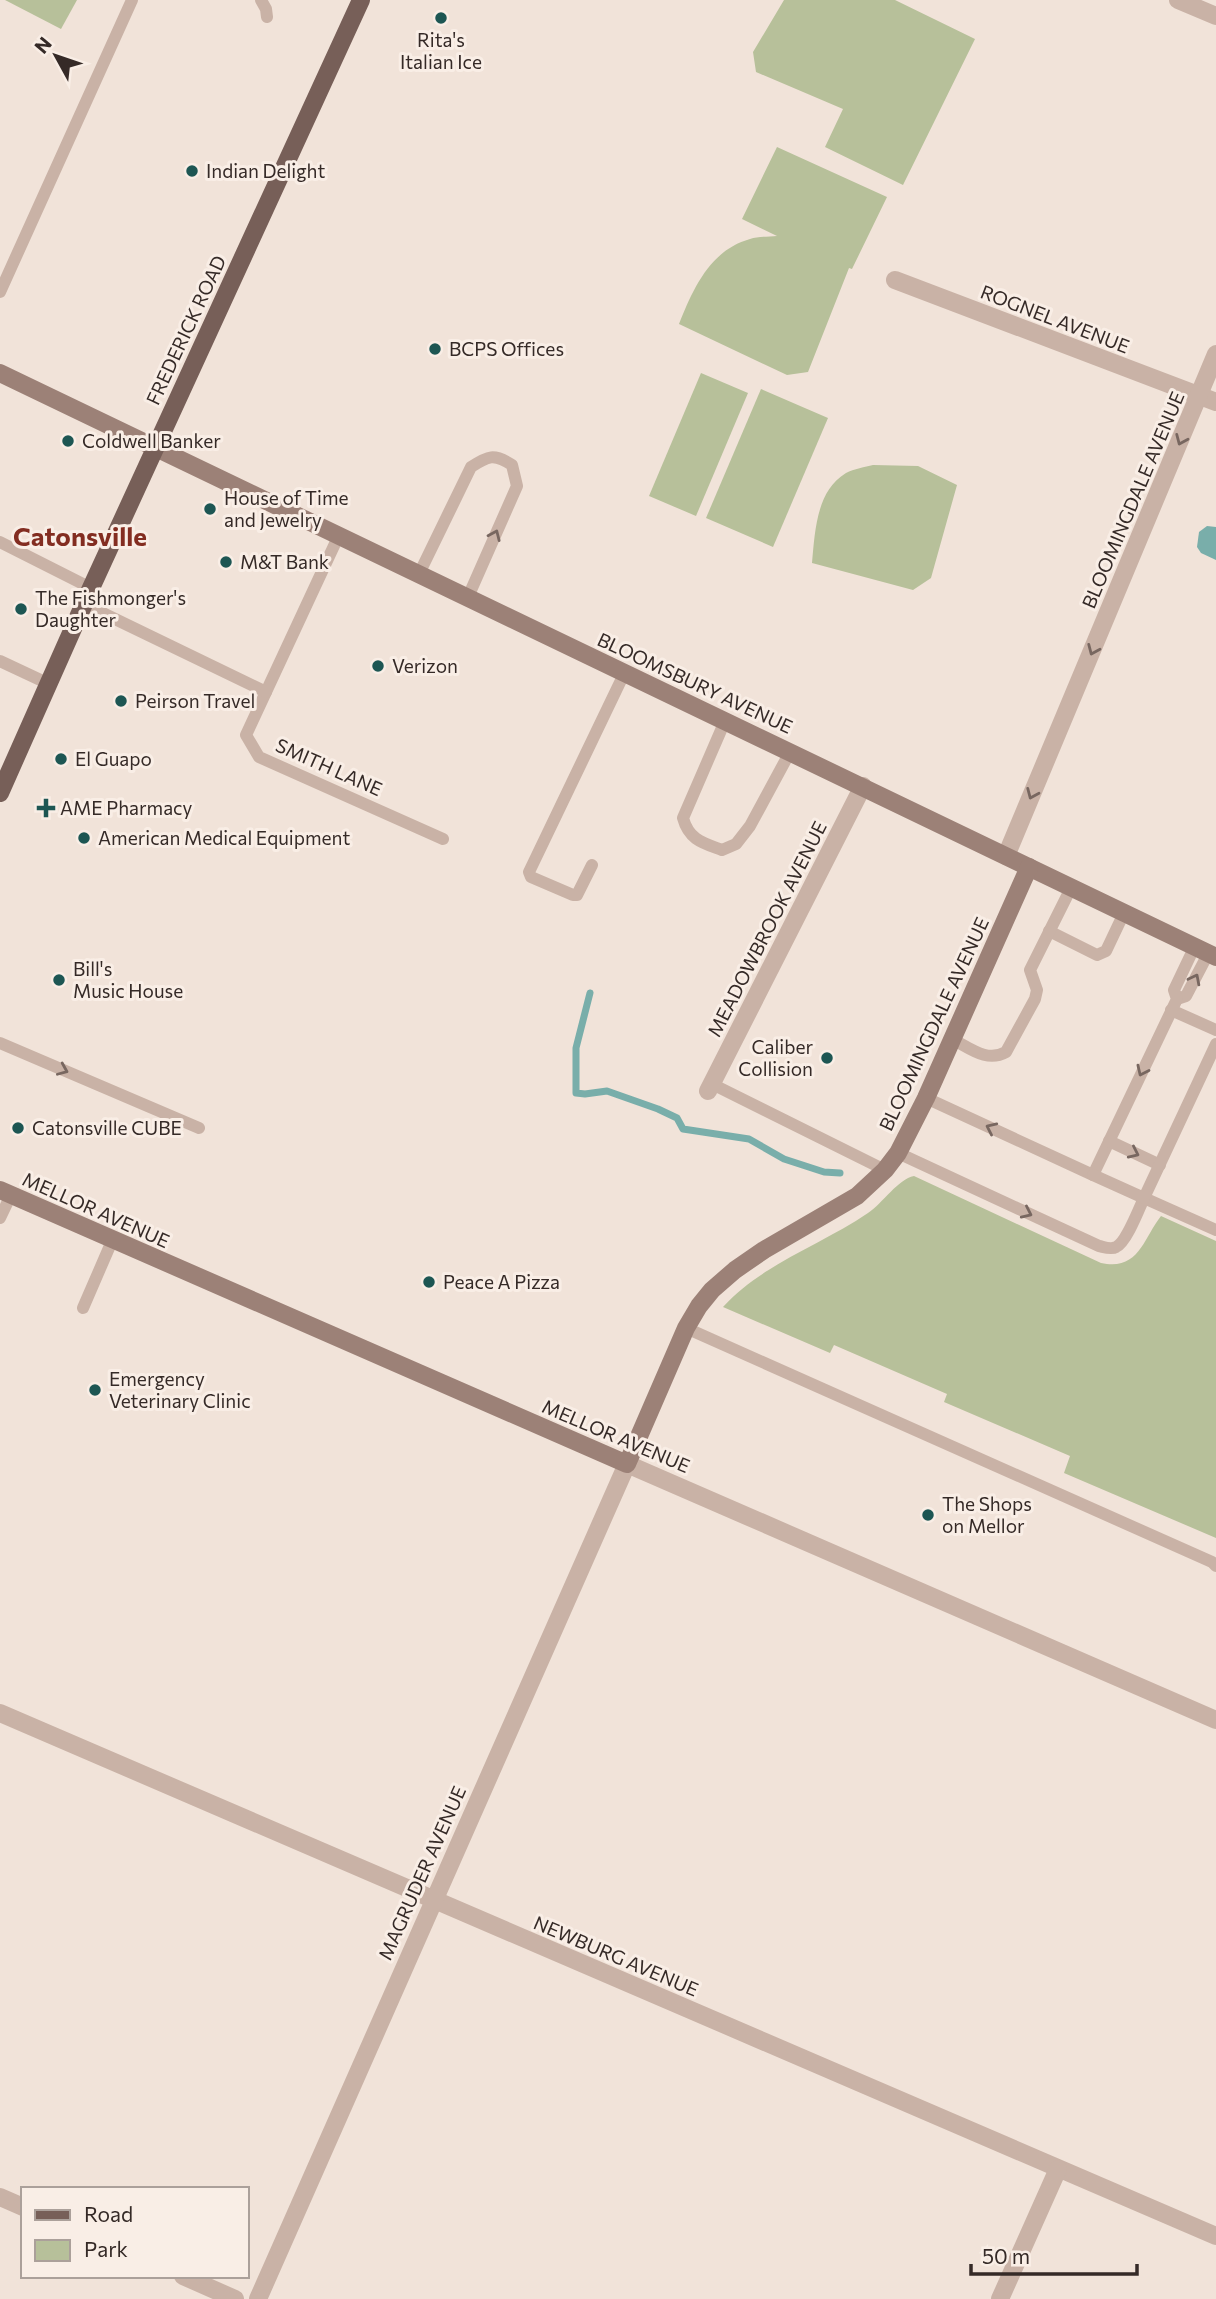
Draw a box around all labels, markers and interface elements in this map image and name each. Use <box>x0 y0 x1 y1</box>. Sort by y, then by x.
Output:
marker: Rita's Italian Ice <box>433 10 449 26</box>
north arrow <box>21 21 91 91</box>
place label: Rita's Italian Ice <box>400 28 482 73</box>
text: N <box>29 32 56 58</box>
place label: Indian Delight <box>206 159 325 182</box>
marker: Indian Delight <box>184 163 200 179</box>
street label: FREDERICK ROAD <box>141 251 230 408</box>
street label: ROGNEL AVENUE <box>978 280 1133 357</box>
place label: BCPS Offices <box>449 337 564 360</box>
marker: BCPS Offices <box>427 341 443 357</box>
street label: BLOOMINGDALE AVENUE <box>1076 388 1189 612</box>
place label: Coldwell Banker <box>82 429 221 452</box>
marker: Coldwell Banker <box>60 433 76 449</box>
one-way arrow <box>1175 433 1189 445</box>
place label: House of Time and Jewelry <box>224 486 349 531</box>
marker: House of Time and Jewelry <box>202 501 218 517</box>
district label: Catonsville <box>13 520 147 551</box>
one-way arrow <box>487 530 501 542</box>
place label: M&T Bank <box>240 550 329 573</box>
marker: M&T Bank <box>218 554 234 570</box>
place label: The Fishmonger's Daughter <box>35 586 186 631</box>
marker: The Fishmonger's Daughter <box>13 601 29 617</box>
street label: BLOOMSBURY AVENUE <box>594 627 796 738</box>
one-way arrow <box>1087 643 1101 655</box>
place label: Verizon <box>392 654 458 677</box>
marker: Verizon <box>370 658 386 674</box>
place label: Peirson Travel <box>135 689 255 712</box>
marker: Peirson Travel <box>113 693 129 709</box>
street label: SMITH LANE <box>272 733 386 800</box>
place label: El Guapo <box>75 747 152 770</box>
marker: El Guapo <box>53 751 69 767</box>
one-way arrow <box>1026 788 1040 800</box>
place label: AME Pharmacy <box>60 796 192 819</box>
marker: AME Pharmacy <box>38 800 54 816</box>
street label: MEADOWBROOK AVENUE <box>702 817 831 1040</box>
place label: American Medical Equipment <box>98 826 350 849</box>
marker: American Medical Equipment <box>76 830 92 846</box>
street label: BLOOMINGDALE AVENUE <box>874 913 993 1134</box>
place label: Bill's Music House <box>73 957 183 1002</box>
marker: Bill's Music House <box>51 972 67 988</box>
one-way arrow <box>1186 974 1200 986</box>
place label: Caliber Collision <box>738 1035 813 1080</box>
marker: Caliber Collision <box>819 1050 835 1066</box>
one-way arrow <box>56 1062 68 1076</box>
one-way arrow <box>1136 1064 1150 1076</box>
place label: Catonsville CUBE <box>32 1116 182 1139</box>
marker: Catonsville CUBE <box>10 1120 26 1136</box>
one-way arrow <box>986 1122 998 1136</box>
one-way arrow <box>1127 1145 1139 1159</box>
street label: MELLOR AVENUE <box>19 1167 173 1252</box>
one-way arrow <box>1019 1204 1032 1218</box>
place label: Peace A Pizza <box>443 1270 560 1293</box>
marker: Peace A Pizza <box>421 1274 437 1290</box>
place label: Emergency Veterinary Clinic <box>109 1367 251 1412</box>
marker: Emergency Veterinary Clinic <box>87 1382 103 1398</box>
street label: MELLOR AVENUE <box>539 1394 694 1477</box>
place label: The Shops on Mellor <box>942 1492 1032 1537</box>
marker: The Shops on Mellor <box>920 1507 936 1523</box>
street label: MAGRUDER AVENUE <box>373 1782 470 1963</box>
street label: NEWBURG AVENUE <box>530 1910 702 2001</box>
legend <box>21 2187 248 2278</box>
text: Road <box>84 2201 133 2226</box>
scale bar <box>971 2232 1137 2276</box>
text: Park <box>84 2236 128 2261</box>
text: 50 m <box>982 2243 1030 2268</box>

